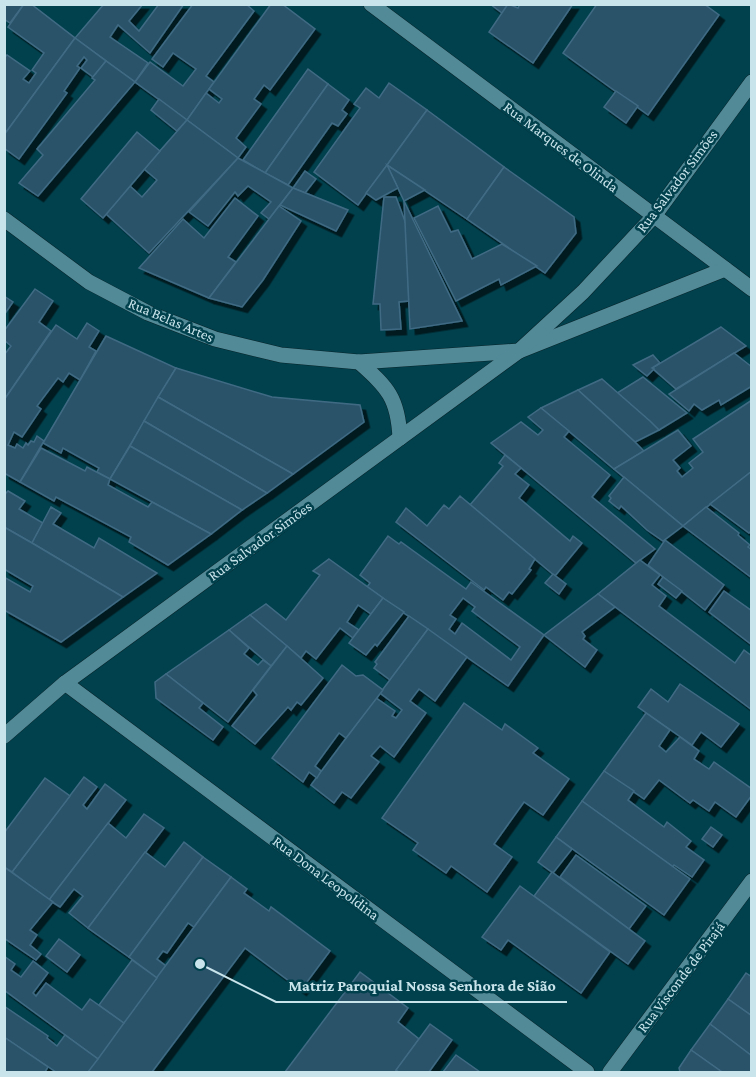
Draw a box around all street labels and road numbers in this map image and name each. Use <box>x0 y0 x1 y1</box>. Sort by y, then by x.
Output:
street label: Rua Marques de Olinda <box>500 99 621 196</box>
street label: Rua Salvador Simões <box>633 127 721 235</box>
street label: Rua Belas Artes <box>126 295 216 345</box>
street label: Rua Salvador Simões <box>205 498 315 584</box>
street label: Rua Dona Leopoldina <box>269 833 382 924</box>
street label: Rua Visconde de Pirajá <box>634 919 729 1036</box>

